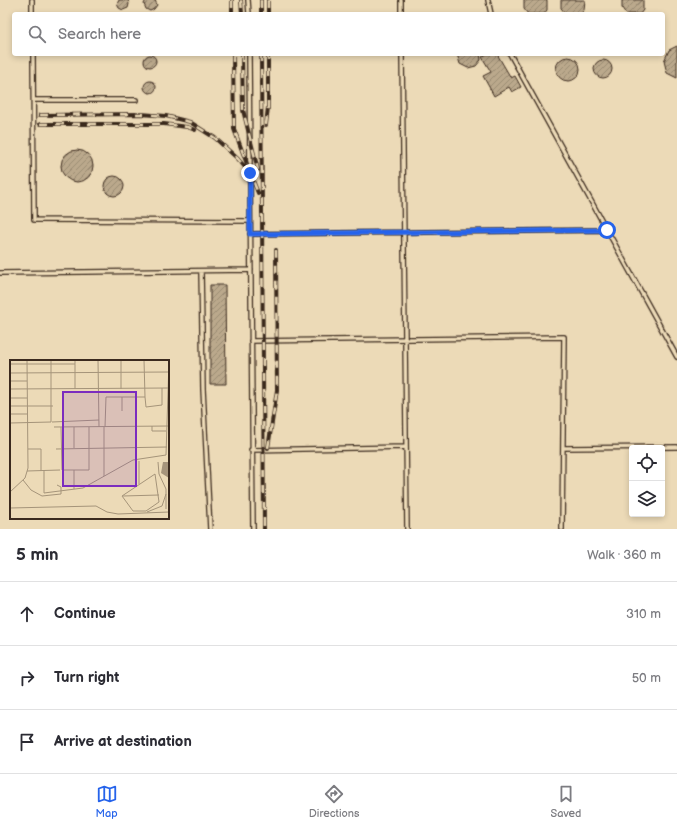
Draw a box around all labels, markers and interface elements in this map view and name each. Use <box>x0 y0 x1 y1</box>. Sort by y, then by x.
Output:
search box <box>12 12 665 56</box>
icon: search <box>26 23 48 45</box>
text: Search here <box>58 25 141 44</box>
route end <box>241 164 259 182</box>
route start <box>598 221 616 239</box>
inset map <box>10 360 169 519</box>
map controls <box>629 445 665 517</box>
button: locate <box>629 445 665 481</box>
button: layers <box>629 481 665 517</box>
text: 5 min <box>16 545 59 565</box>
text: Walk · 360 m <box>587 547 661 563</box>
icon: ahead <box>16 603 38 625</box>
text: Continue <box>54 604 116 623</box>
text: 310 m <box>626 606 661 622</box>
icon: right <box>16 667 38 689</box>
text: Turn right <box>54 668 119 687</box>
text: 50 m <box>632 670 661 686</box>
icon: arrive <box>16 731 38 753</box>
text: Arrive at destination <box>54 732 192 751</box>
tab: Map <box>96 783 118 820</box>
tab: Directions <box>309 783 359 820</box>
tab: Saved <box>551 783 581 820</box>

